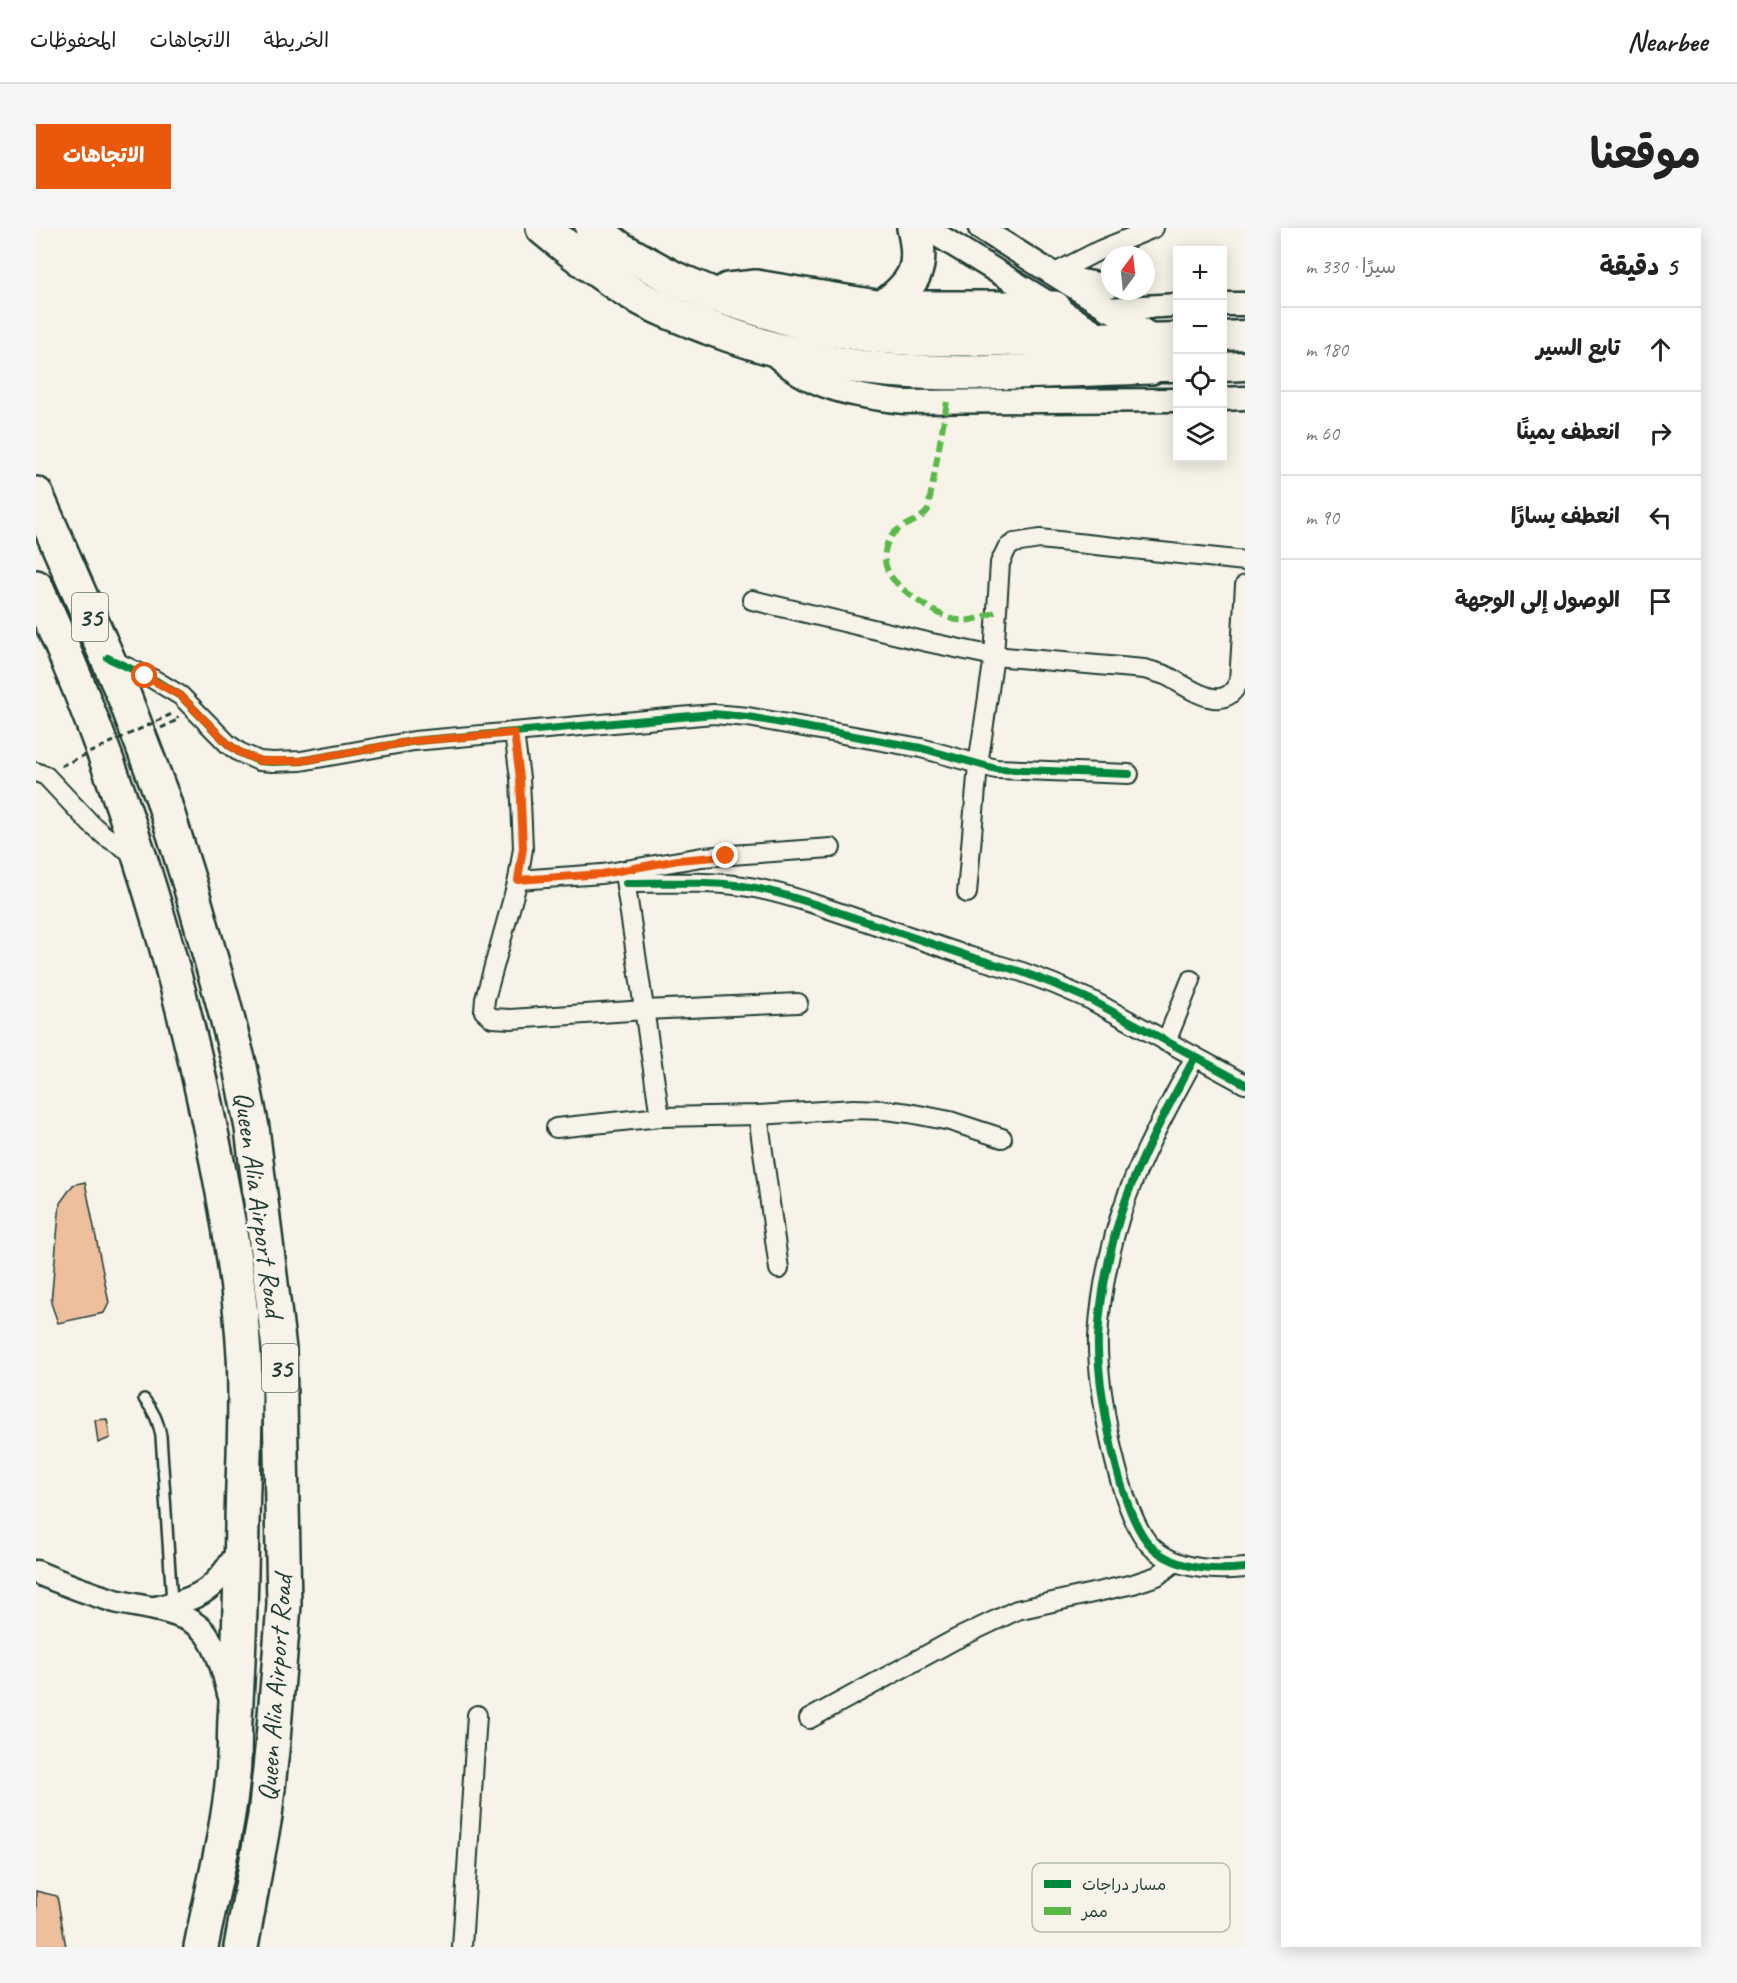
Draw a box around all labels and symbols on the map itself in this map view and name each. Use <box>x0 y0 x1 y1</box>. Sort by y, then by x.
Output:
north arrow <box>1101 246 1155 300</box>
road number: 35 <box>72 593 108 641</box>
route start <box>131 662 157 688</box>
route end <box>712 842 738 868</box>
street label: Queen Alia Airport Road <box>226 1089 293 1323</box>
road number: 35 <box>262 1344 298 1392</box>
street label: Queen Alia Airport Road <box>249 1570 300 1803</box>
legend <box>1032 1863 1230 1932</box>
text: مسار دراجات <box>1082 1875 1166 1895</box>
text: ممر <box>1080 1902 1108 1922</box>

